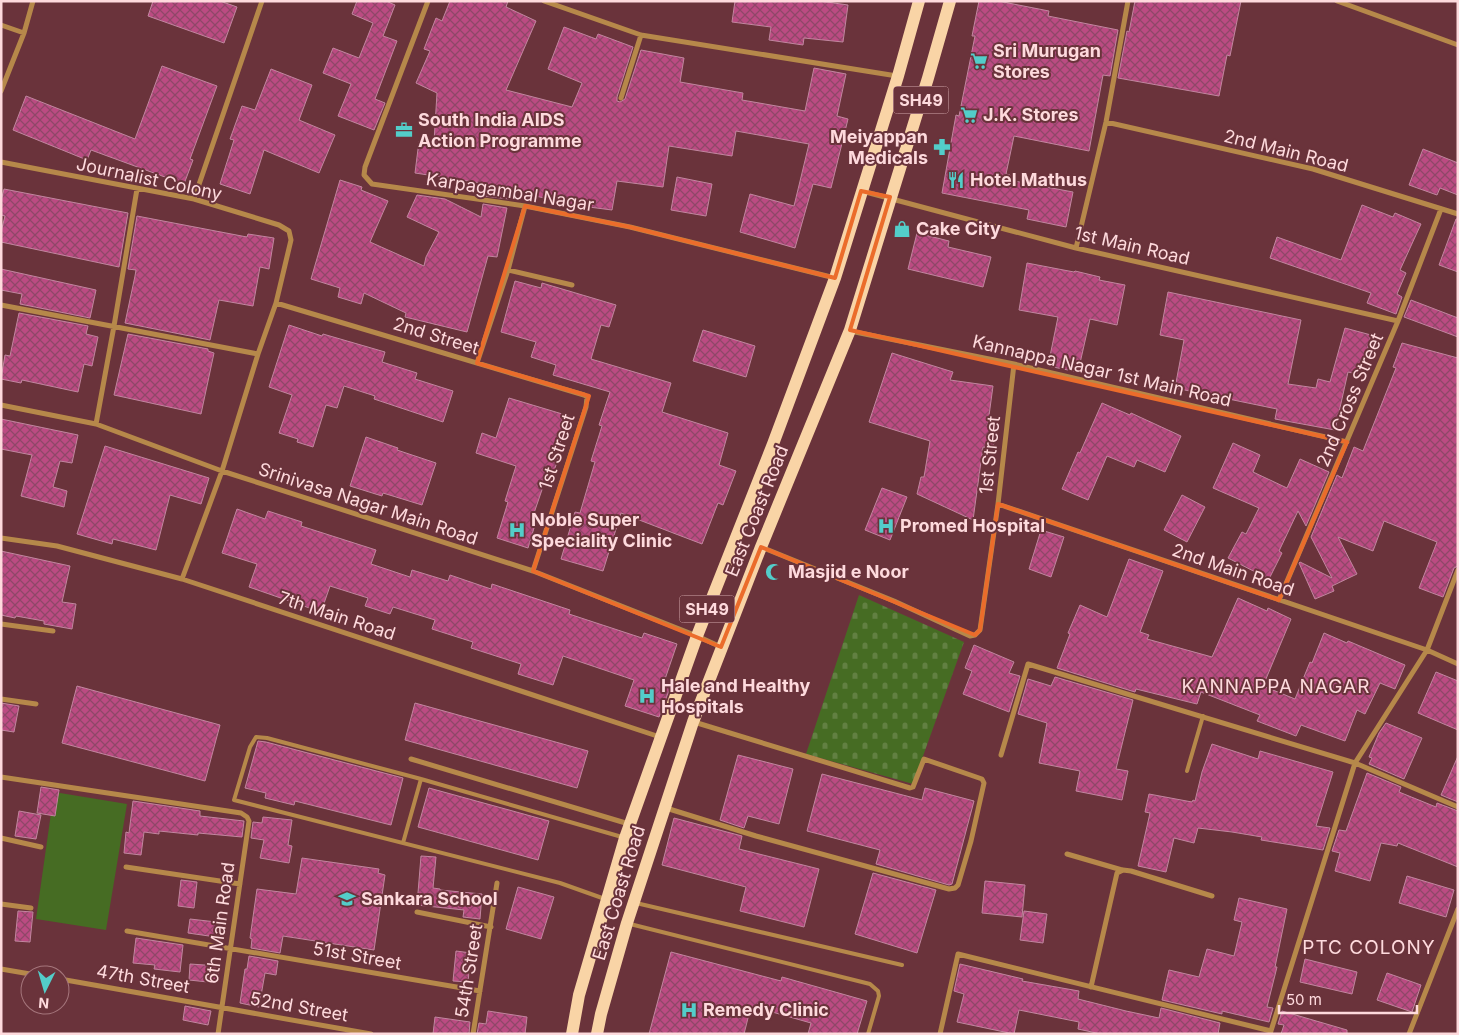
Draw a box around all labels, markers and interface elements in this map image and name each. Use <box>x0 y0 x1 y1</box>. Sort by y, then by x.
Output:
place label: Sri Murugan Stores <box>993 40 1101 82</box>
supermarket icon: Sri Murugan Stores <box>969 51 989 71</box>
road number: SH49 <box>894 86 948 114</box>
place label: J.K. Stores <box>983 104 1079 125</box>
supermarket icon: J.K. Stores <box>959 105 979 125</box>
place label: South India AIDS Action Programme <box>418 109 582 151</box>
office icon: South India AIDS Action Programme <box>394 120 414 140</box>
street label: 2nd Main Road <box>1222 125 1351 176</box>
place label: Meiyappan Medicals <box>830 126 928 168</box>
pharmacy icon: Meiyappan Medicals <box>932 137 952 157</box>
street label: Journalist Colony <box>74 153 224 204</box>
street label: Karpagambal Nagar <box>425 168 596 215</box>
place label: Hotel Mathus <box>970 169 1087 190</box>
restaurant icon: Hotel Mathus <box>946 170 966 190</box>
place label: Cake City <box>916 218 1001 239</box>
shop icon: Cake City <box>892 219 912 239</box>
street label: 1st Main Road <box>1072 222 1192 269</box>
street label: 2nd Street <box>391 313 482 359</box>
street label: Kannappa Nagar 1st Main Road <box>971 330 1234 411</box>
street label: 2nd Cross Street <box>1312 330 1387 470</box>
street label: 1st Street <box>534 411 579 492</box>
street label: 1st Street <box>975 415 1004 495</box>
street label: East Coast Road <box>721 442 792 579</box>
street label: Srinivasa Nagar Main Road <box>256 458 480 549</box>
place label: Noble Super Speciality Clinic <box>531 509 672 551</box>
place label: Promed Hospital <box>900 515 1045 536</box>
hospital icon: Promed Hospital <box>876 516 896 536</box>
hospital icon: Noble Super Speciality Clinic <box>507 520 527 540</box>
street label: 2nd Main Road <box>1169 539 1297 600</box>
place label: Masjid e Noor <box>788 561 909 582</box>
mosque icon: Masjid e Noor <box>764 562 784 582</box>
street label: 7th Main Road <box>276 587 398 644</box>
road number: SH49 <box>680 596 734 622</box>
place label: Hale and Healthy Hospitals <box>661 675 810 717</box>
district label: KANNAPPA NAGAR <box>1182 675 1370 698</box>
hospital icon: Hale and Healthy Hospitals <box>637 686 657 706</box>
street label: East Coast Road <box>588 823 649 963</box>
street label: 6th Main Road <box>201 861 238 985</box>
place label: Sankara School <box>361 888 498 909</box>
school or university icon: Sankara School <box>337 889 357 909</box>
street label: 54th Street <box>451 922 486 1019</box>
district label: PTC COLONY <box>1302 936 1436 959</box>
street label: 51st Street <box>311 937 403 974</box>
street label: 47th Street <box>95 960 191 997</box>
north arrow <box>20 965 70 1015</box>
scale bar <box>1279 982 1416 1014</box>
street label: 52nd Street <box>248 988 350 1025</box>
text: 50 m <box>1286 990 1322 1009</box>
text: N <box>38 995 50 1012</box>
place label: Remedy Clinic <box>703 999 829 1020</box>
hospital icon: Remedy Clinic <box>679 1000 699 1020</box>

